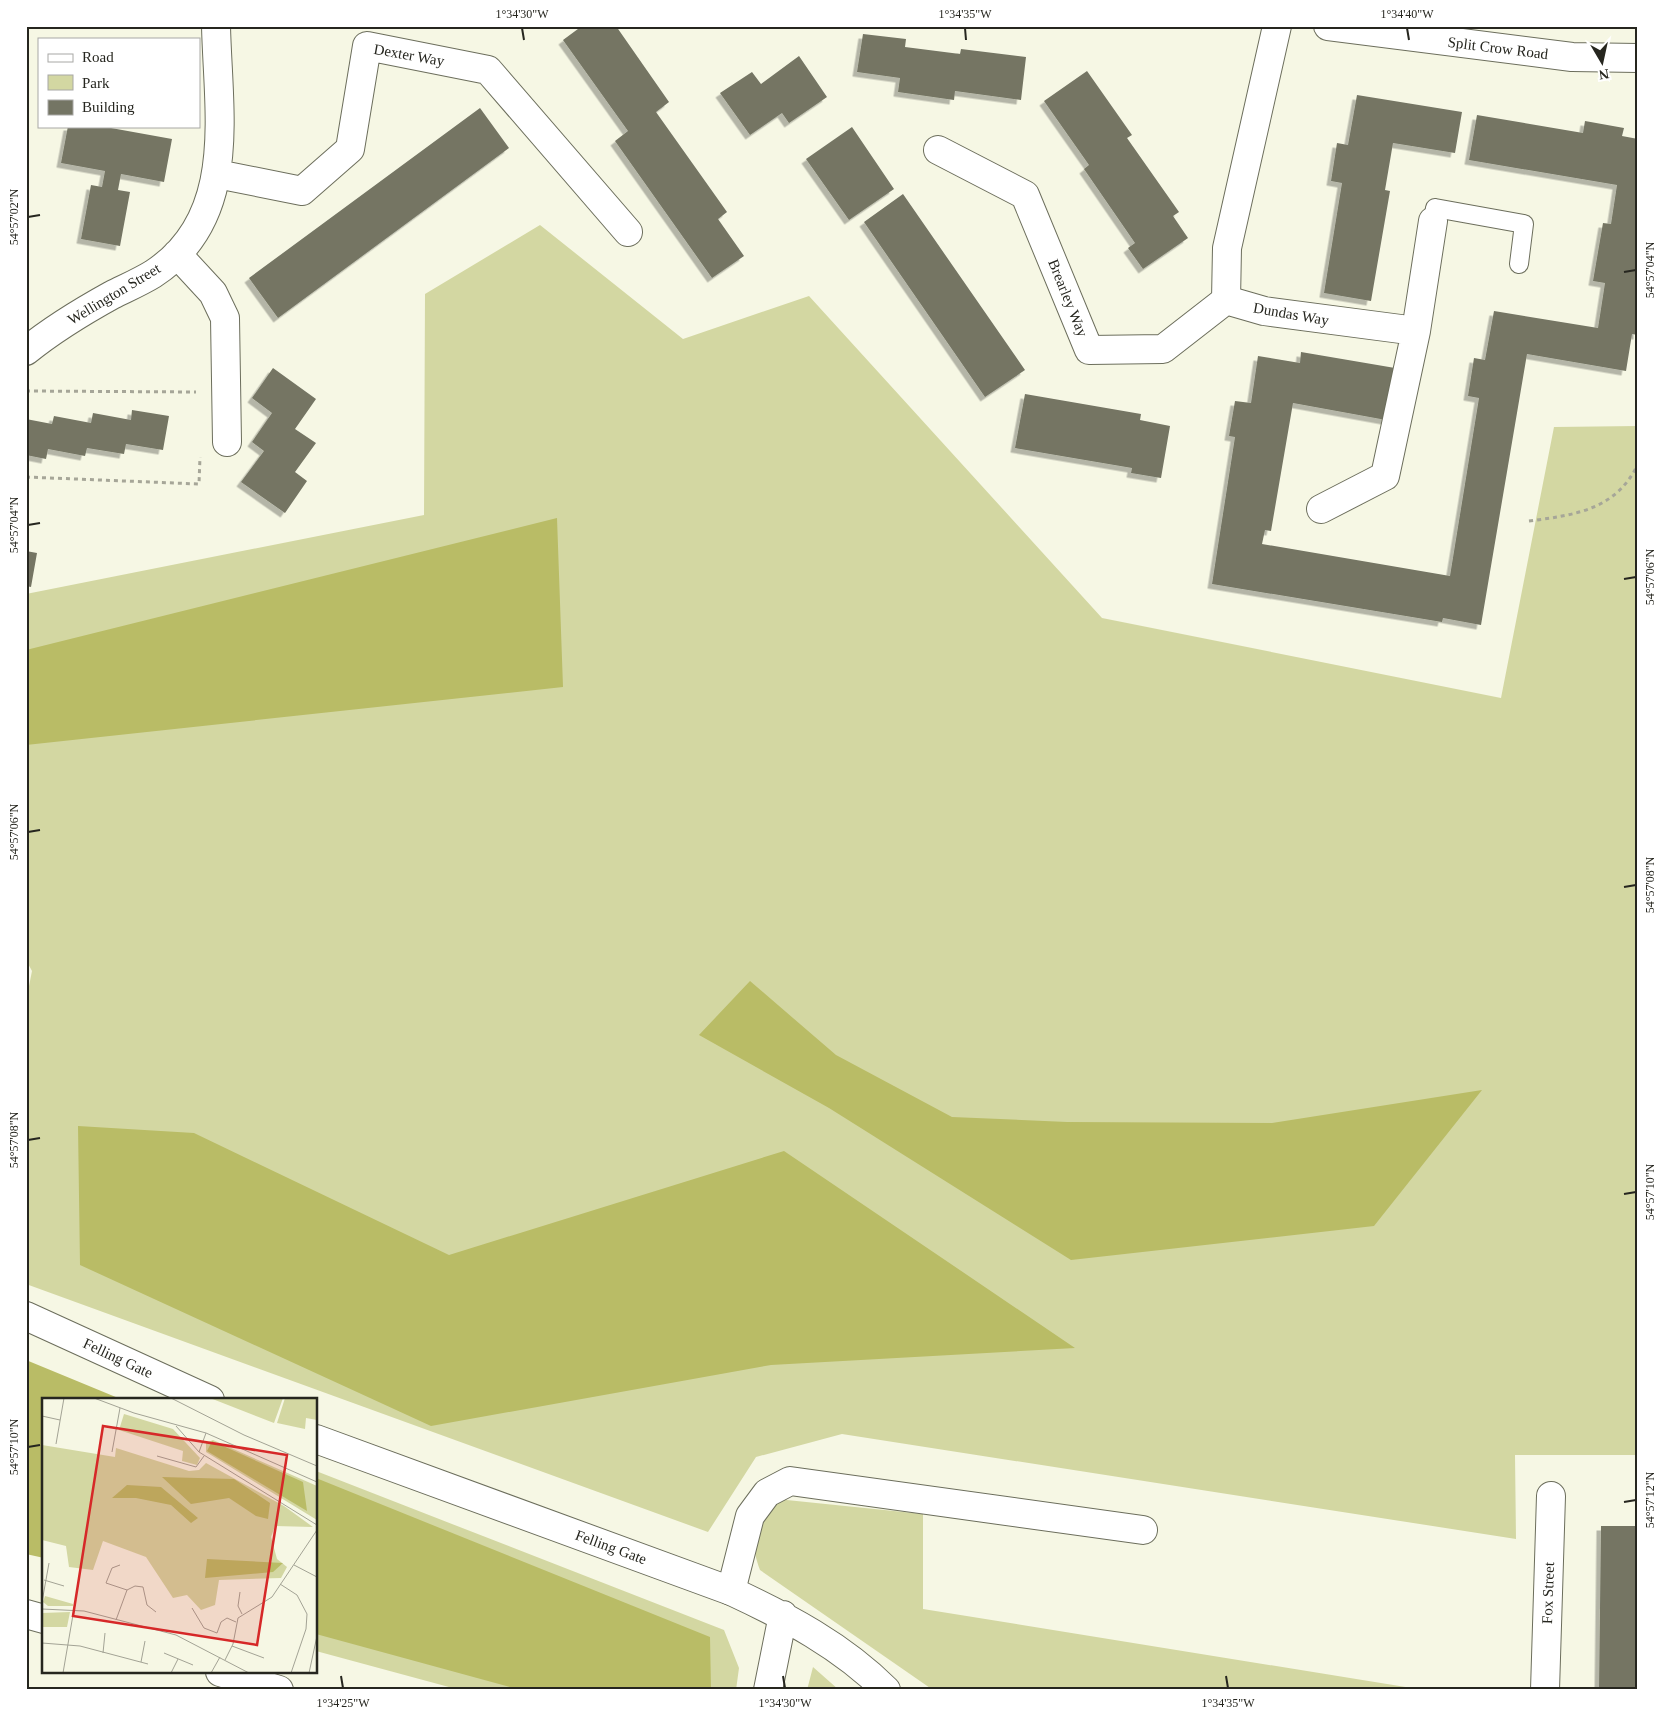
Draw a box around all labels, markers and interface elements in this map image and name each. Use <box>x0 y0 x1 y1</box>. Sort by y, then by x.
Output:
text: 1°34'30"W <box>495 7 549 21</box>
text: 1°34'35"W <box>938 7 992 21</box>
text: 1°34'40"W <box>1380 7 1434 21</box>
street label: Split Crow Road <box>1447 34 1550 62</box>
legend <box>38 38 200 128</box>
north arrow <box>1576 38 1626 88</box>
street label: Dexter Way <box>372 41 446 69</box>
text: Road <box>82 49 114 65</box>
text: N <box>1598 66 1610 83</box>
text: Park <box>82 75 110 91</box>
text: Building <box>82 99 135 115</box>
text: 54°57'02"N <box>7 188 21 245</box>
text: 54°57'04"N <box>1643 241 1657 298</box>
street label: Brearley Way <box>1045 257 1091 340</box>
street label: Wellington Street <box>65 260 164 328</box>
street label: Dundas Way <box>1252 299 1331 329</box>
text: 54°57'04"N <box>7 496 21 553</box>
text: 54°57'06"N <box>1643 548 1657 605</box>
text: 54°57'06"N <box>7 803 21 860</box>
text: 54°57'08"N <box>1643 856 1657 913</box>
text: 54°57'08"N <box>7 1111 21 1168</box>
text: 54°57'10"N <box>1643 1163 1657 1220</box>
street label: Felling Gate <box>81 1335 155 1381</box>
inset map <box>42 1398 318 1674</box>
text: 54°57'10"N <box>7 1418 21 1475</box>
text: 54°57'12"N <box>1643 1471 1657 1528</box>
street label: Felling Gate <box>573 1527 649 1567</box>
street label: Fox Street <box>1539 1561 1557 1624</box>
text: 1°34'25"W <box>316 1696 370 1710</box>
text: 1°34'30"W <box>758 1696 812 1710</box>
text: 1°34'35"W <box>1201 1696 1255 1710</box>

